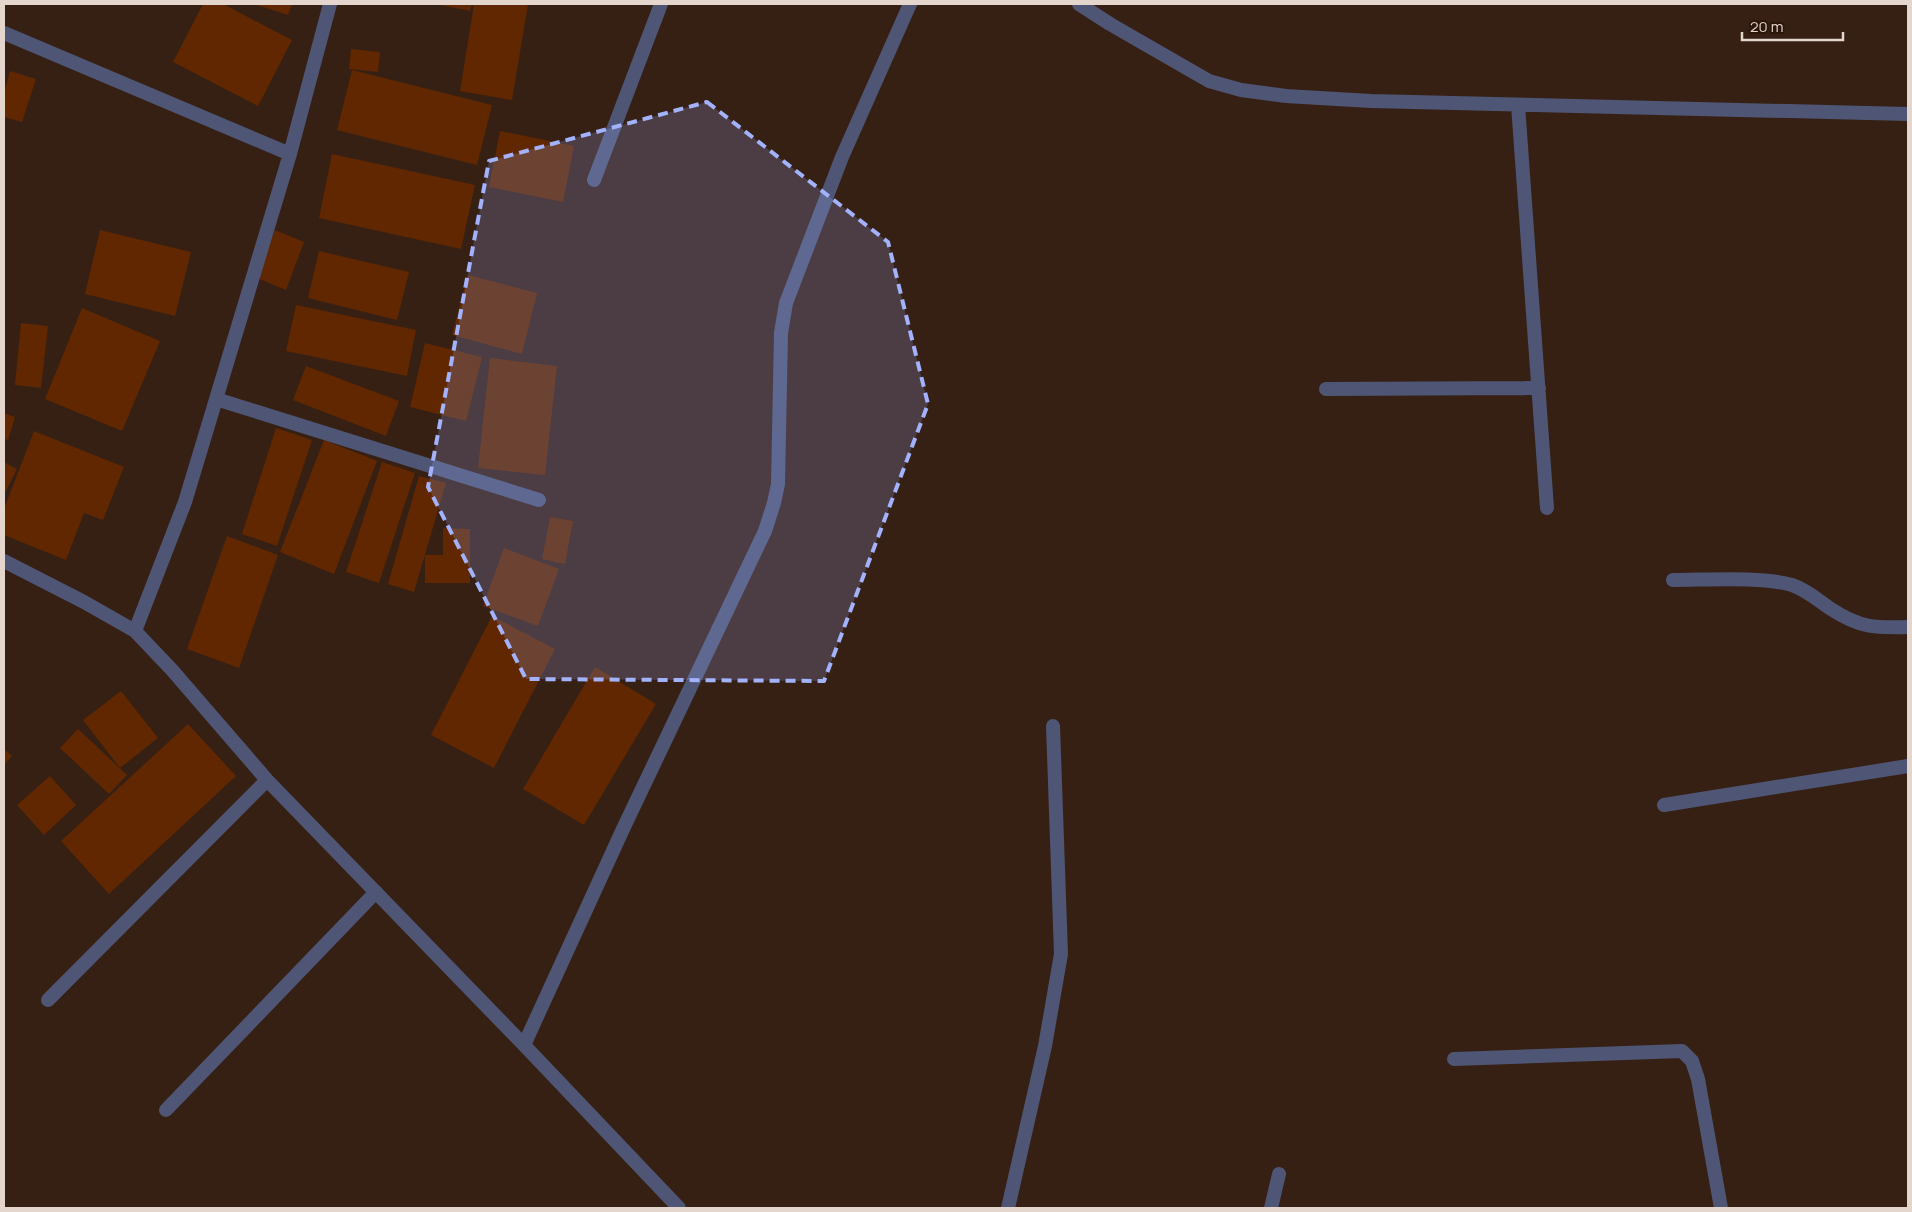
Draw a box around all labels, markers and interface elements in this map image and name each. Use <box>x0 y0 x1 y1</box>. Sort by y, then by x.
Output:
scale bar <box>1742 10 1843 42</box>
text: 20 m <box>1750 16 1783 37</box>

